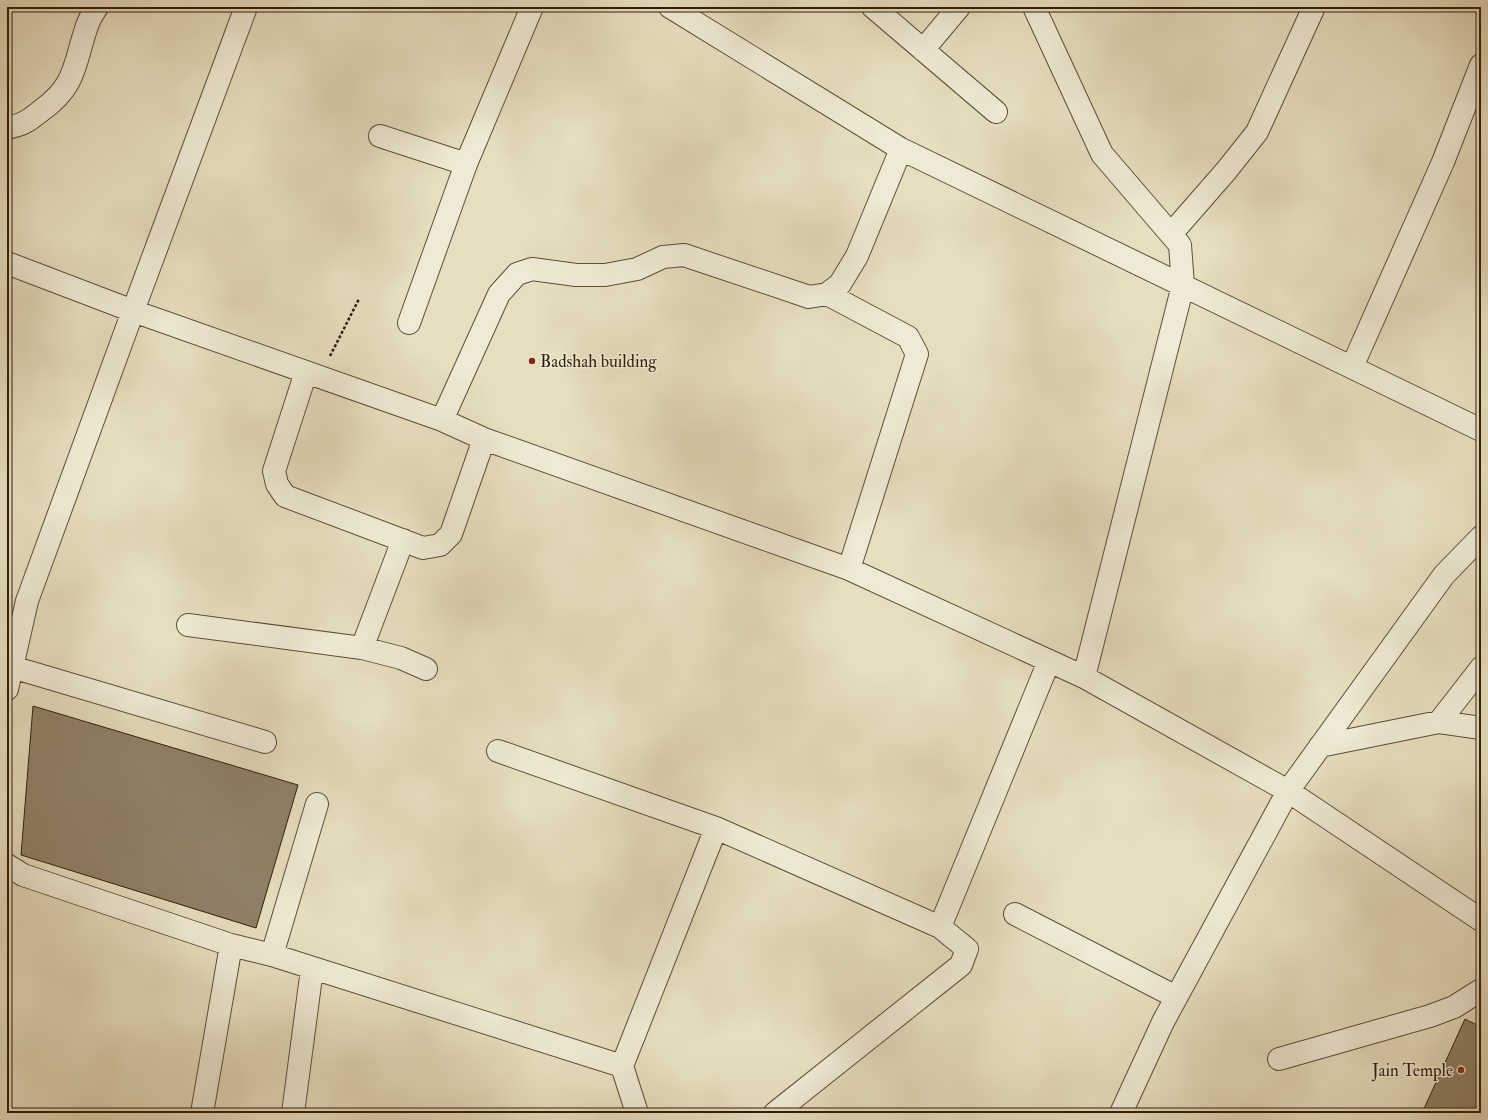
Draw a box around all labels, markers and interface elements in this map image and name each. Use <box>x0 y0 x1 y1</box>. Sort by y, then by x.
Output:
place label: Badshah building <box>540 351 657 372</box>
marker: Badshah building <box>527 356 537 366</box>
place label: Jain Temple <box>1371 1060 1453 1082</box>
marker: Jain Temple <box>1456 1065 1466 1075</box>

